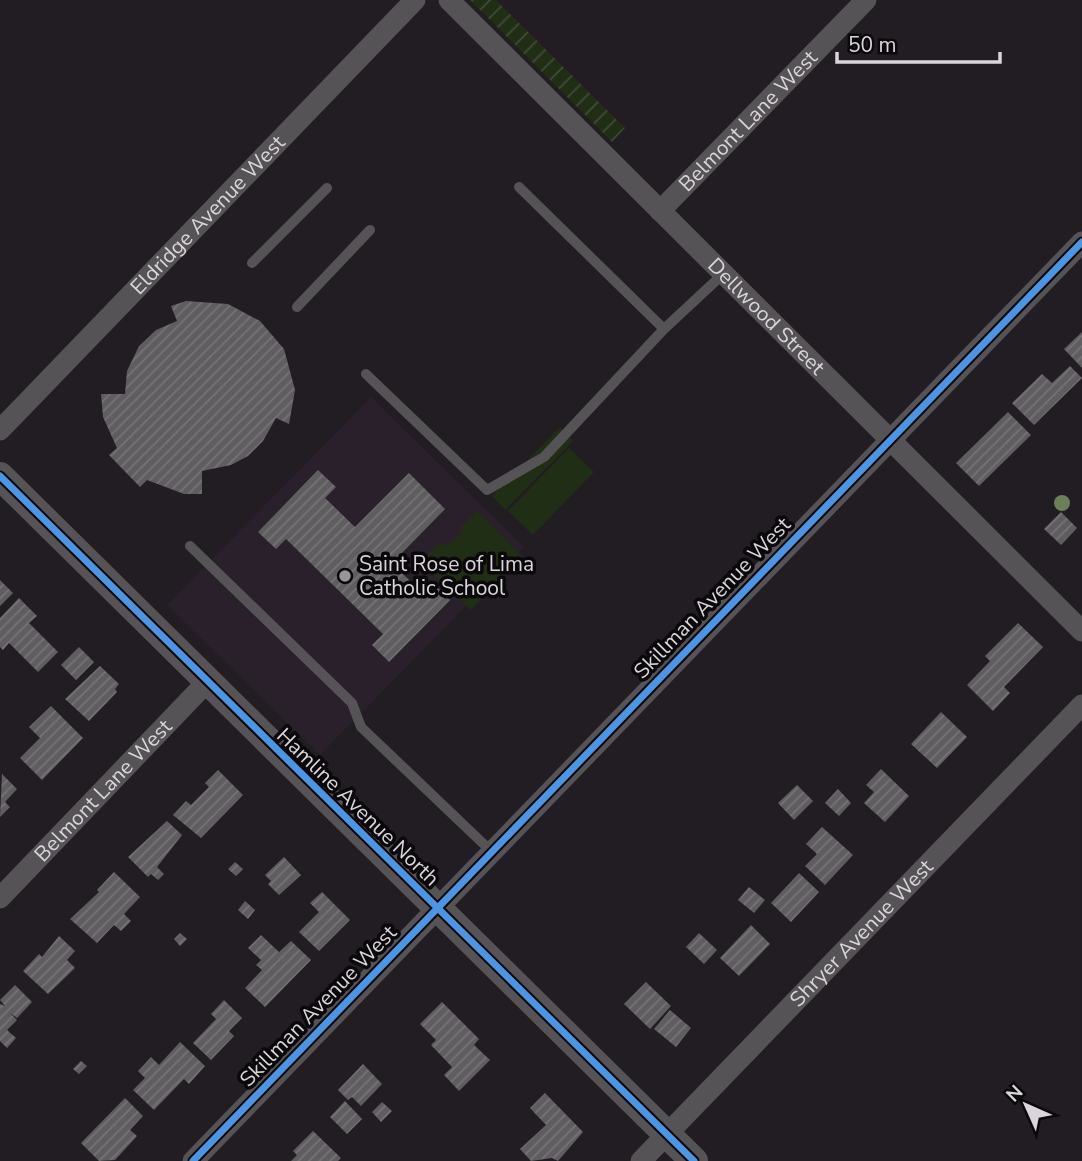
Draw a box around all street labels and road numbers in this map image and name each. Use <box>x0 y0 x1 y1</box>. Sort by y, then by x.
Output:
street label: Belmont Lane West <box>673 44 824 198</box>
street label: Eldridge Avenue West <box>124 129 292 301</box>
street label: Dellwood Street <box>702 252 831 381</box>
street label: Skillman Avenue West <box>627 511 797 685</box>
street label: Belmont Lane West <box>28 713 178 868</box>
street label: Hamline Avenue North <box>271 722 445 892</box>
street label: Shryer Avenue West <box>783 853 940 1013</box>
street label: Skillman Avenue West <box>233 919 403 1093</box>

